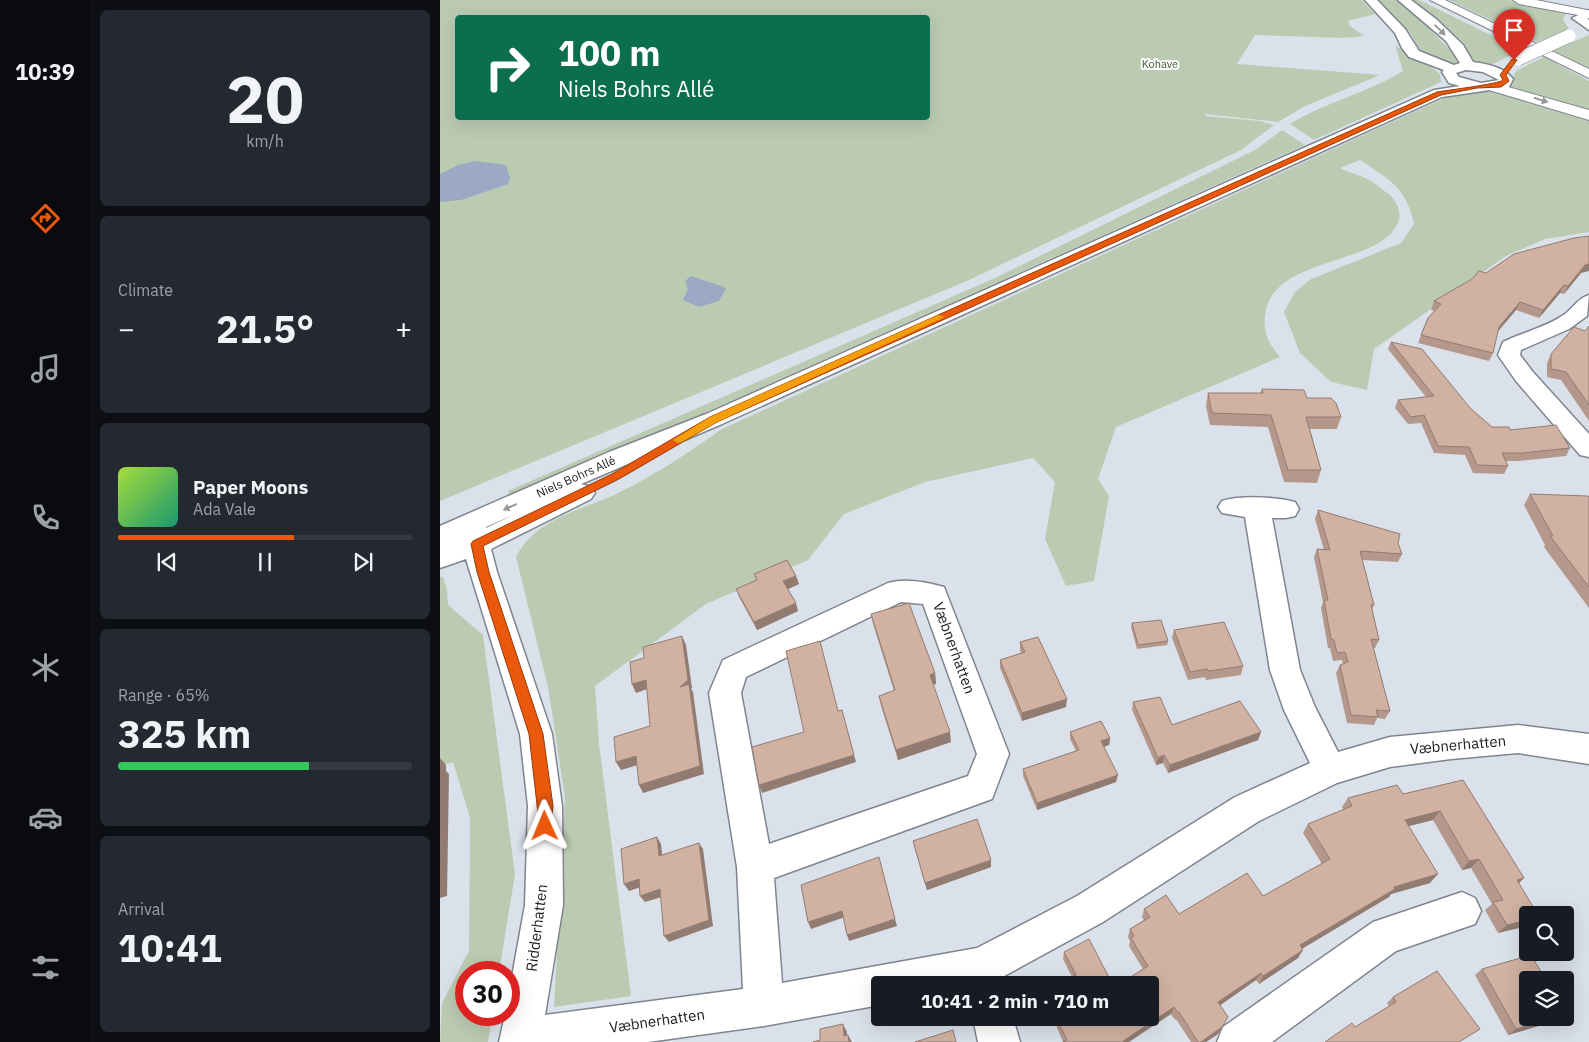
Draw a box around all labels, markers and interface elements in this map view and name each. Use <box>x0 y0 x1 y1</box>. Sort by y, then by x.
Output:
pin <box>1493 9 1535 60</box>
icon: arrive <box>1500 16 1528 44</box>
one-way arrow <box>1434 24 1446 36</box>
text: 100 m <box>558 30 661 76</box>
icon: right <box>475 35 540 100</box>
text: 20 <box>226 56 304 141</box>
text: 10:39 <box>15 57 75 86</box>
park label: Kohave <box>1142 57 1178 71</box>
text: Niels Bohrs Allé <box>558 74 714 103</box>
one-way arrow <box>1533 96 1548 104</box>
text: km/h <box>246 131 284 151</box>
icon: directions <box>28 201 63 236</box>
text: Climate <box>118 280 173 300</box>
text: 21.5° <box>216 304 314 353</box>
text: − <box>118 310 135 347</box>
text: + <box>395 310 412 347</box>
icon: music <box>28 351 63 386</box>
street label: Niels Bohrs Allé <box>534 452 618 501</box>
text: Paper Moons <box>193 475 308 499</box>
text: Ada Vale <box>193 499 256 519</box>
icon: phone <box>28 500 63 535</box>
one-way arrow <box>503 503 517 511</box>
icon: previous <box>153 548 181 576</box>
icon: pause <box>251 548 279 576</box>
icon: next <box>349 548 377 576</box>
street label: Væbnerhatten <box>929 599 980 696</box>
icon: climate <box>28 650 63 685</box>
text: Range · 65% <box>118 685 210 705</box>
text: 325 km <box>118 709 251 758</box>
street label: Væbnerhatten <box>1409 731 1507 758</box>
position arrow <box>518 799 570 851</box>
icon: car <box>28 800 63 835</box>
street label: Ridderhatten <box>522 883 551 973</box>
text: Arrival <box>118 899 165 919</box>
map controls <box>1519 906 1574 1026</box>
button: search <box>1519 906 1574 961</box>
text: 10:41 <box>118 923 222 972</box>
icon: filters <box>28 950 63 985</box>
speed limit sign: 30 <box>455 961 520 1026</box>
button: layers <box>1519 971 1574 1026</box>
text: 10:41 · 2 min · 710 m <box>921 989 1109 1013</box>
street label: Væbnerhatten <box>608 1004 706 1037</box>

